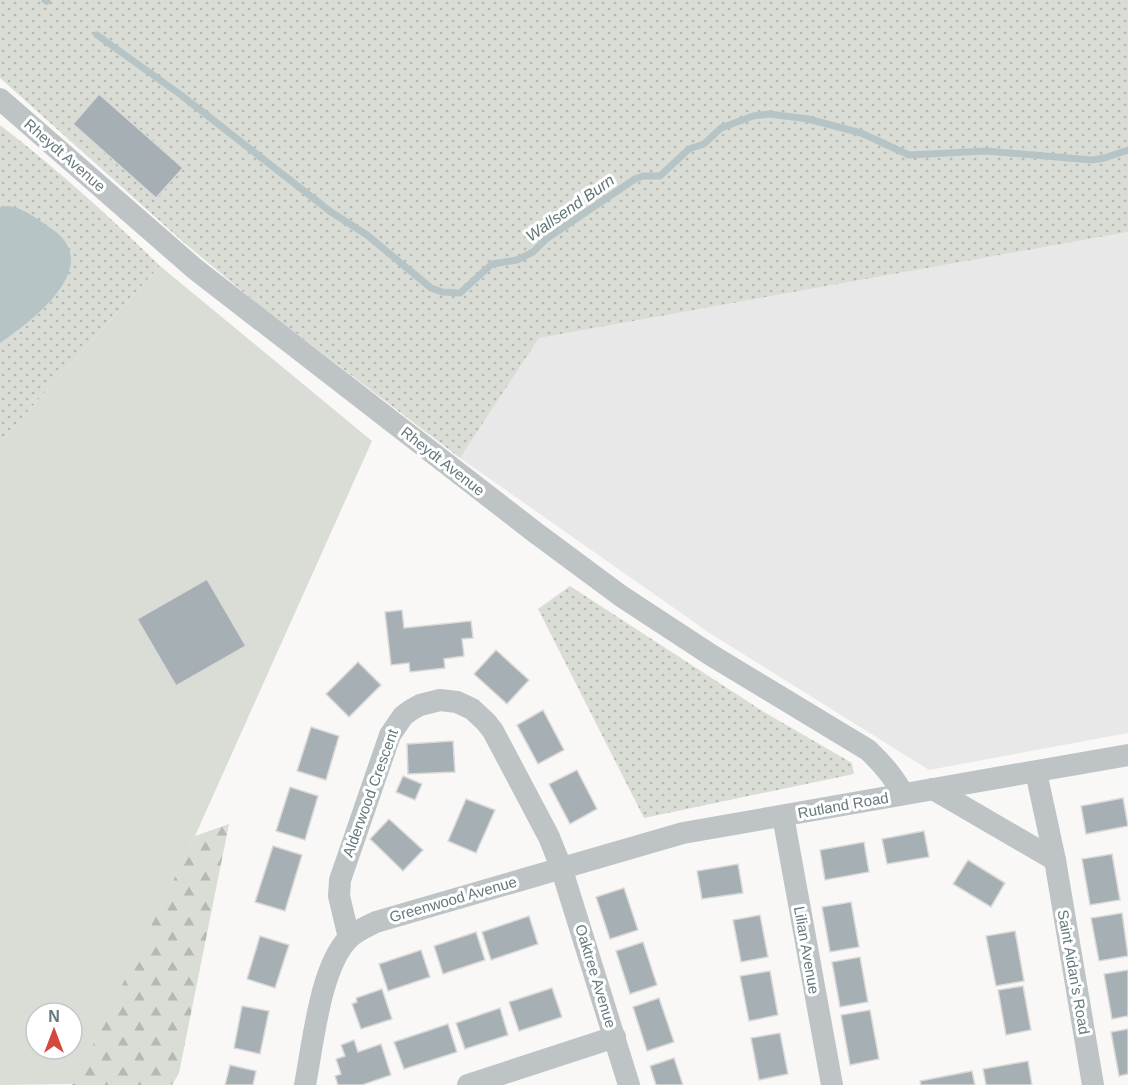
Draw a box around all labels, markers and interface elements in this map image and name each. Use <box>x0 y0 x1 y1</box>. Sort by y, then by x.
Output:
street label: Rheydt Avenue <box>21 115 109 195</box>
water label: Wallsend Burn <box>523 171 617 245</box>
street label: Rheydt Avenue <box>398 423 488 499</box>
street label: Alderwood Crescent <box>339 726 401 859</box>
street label: Rutland Road <box>796 789 890 821</box>
street label: Greenwood Avenue <box>387 873 519 925</box>
street label: Lilian Avenue <box>791 905 823 995</box>
street label: Saint Aidan's Road <box>1055 908 1093 1036</box>
street label: Oaktree Avenue <box>572 922 620 1030</box>
north arrow <box>24 1001 84 1061</box>
text: N <box>48 1008 60 1025</box>

